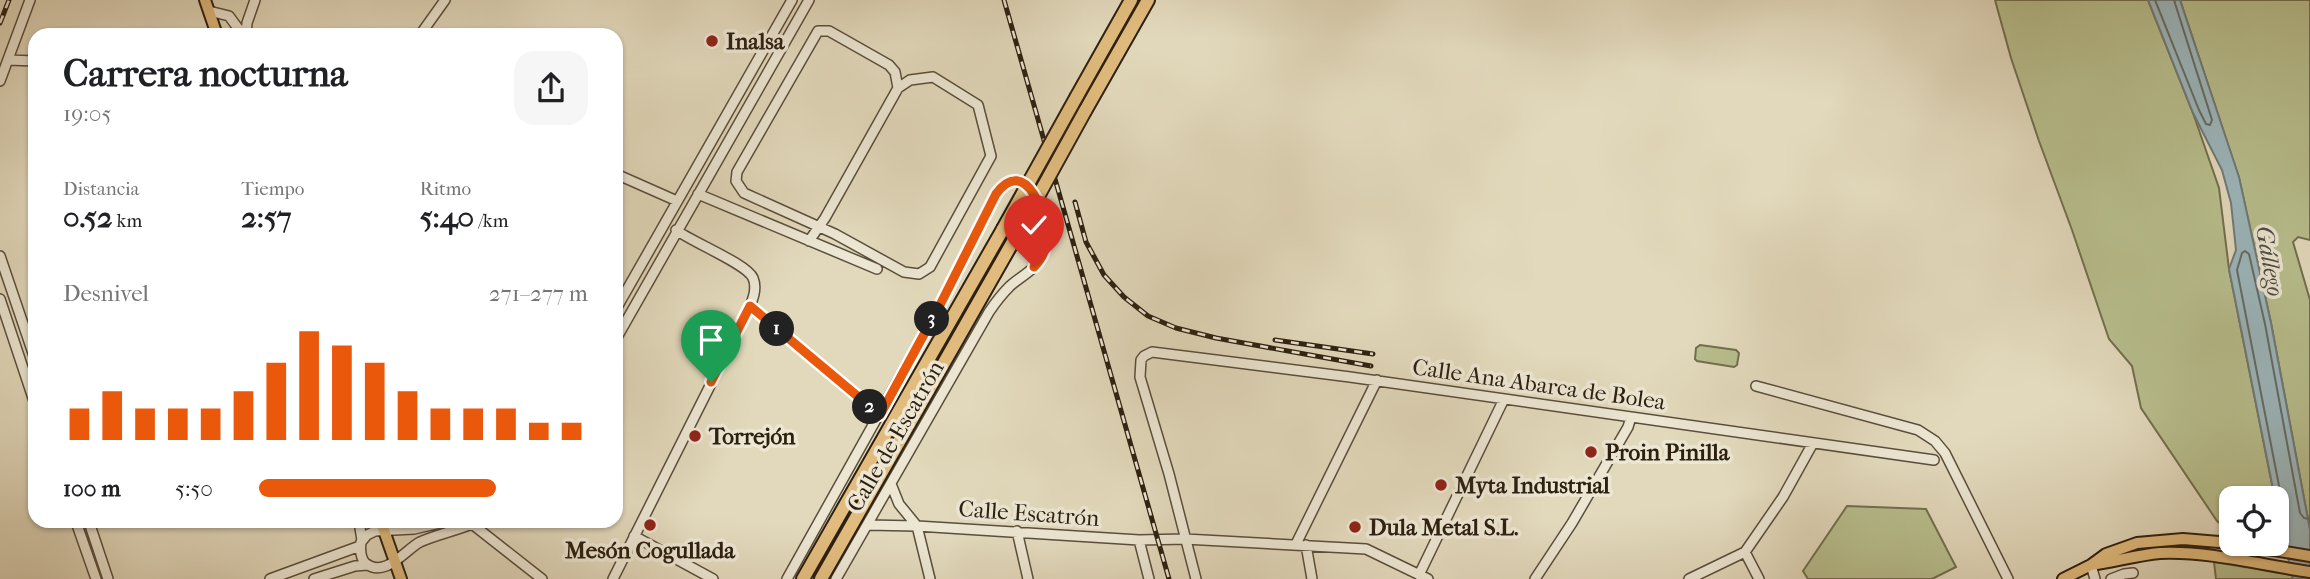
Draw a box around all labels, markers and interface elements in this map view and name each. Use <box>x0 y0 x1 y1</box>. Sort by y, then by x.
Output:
place label: Inalsa <box>726 28 786 55</box>
marker: Inalsa <box>704 33 720 49</box>
text: Carrera nocturna <box>63 51 348 96</box>
button: share <box>514 51 588 125</box>
text: 19:05 <box>63 100 111 127</box>
text: Distancia <box>63 178 139 200</box>
text: Tiempo <box>241 178 304 200</box>
text: Ritmo <box>420 178 471 200</box>
pin <box>1004 195 1064 267</box>
text: 0.52 <box>63 200 113 235</box>
text: 2:57 <box>241 200 291 235</box>
text: 5:40 <box>420 200 474 235</box>
icon: check <box>1015 206 1053 244</box>
text: km <box>113 210 142 232</box>
text: /km <box>474 210 508 232</box>
water label: Gállego <box>2250 223 2290 299</box>
text: Desnivel <box>63 280 149 307</box>
text: 271–277 m <box>489 280 588 307</box>
pin: 3 <box>914 302 950 336</box>
text: 3 <box>928 307 935 329</box>
pin <box>681 310 741 382</box>
pin: 1 <box>760 312 794 346</box>
text: 1 <box>773 317 780 339</box>
icon: arrive <box>692 321 730 359</box>
street label: Calle Ana Abarca de Bolea <box>1411 353 1668 416</box>
street label: Calle de Escatrón <box>841 355 950 517</box>
pin: 2 <box>852 390 888 424</box>
text: 2 <box>865 395 874 417</box>
place label: Torrejón <box>708 423 796 450</box>
marker: Torrejón <box>687 428 703 444</box>
place label: Proin Pinilla <box>1605 439 1731 466</box>
marker: Proin Pinilla <box>1583 444 1599 460</box>
place label: Myta Industrial <box>1455 472 1610 499</box>
text: 100 m <box>63 475 121 502</box>
text: 5:50 <box>175 475 213 502</box>
marker: Myta Industrial <box>1433 477 1449 493</box>
map controls <box>2219 486 2289 556</box>
button: locate <box>2219 486 2289 556</box>
street label: Calle Escatrón <box>958 495 1101 532</box>
place label: Dula Metal S.L. <box>1369 514 1518 541</box>
marker: Mesón Cogullada <box>642 517 658 533</box>
marker: Dula Metal S.L. <box>1347 519 1363 535</box>
place label: Mesón Cogullada <box>565 537 736 564</box>

